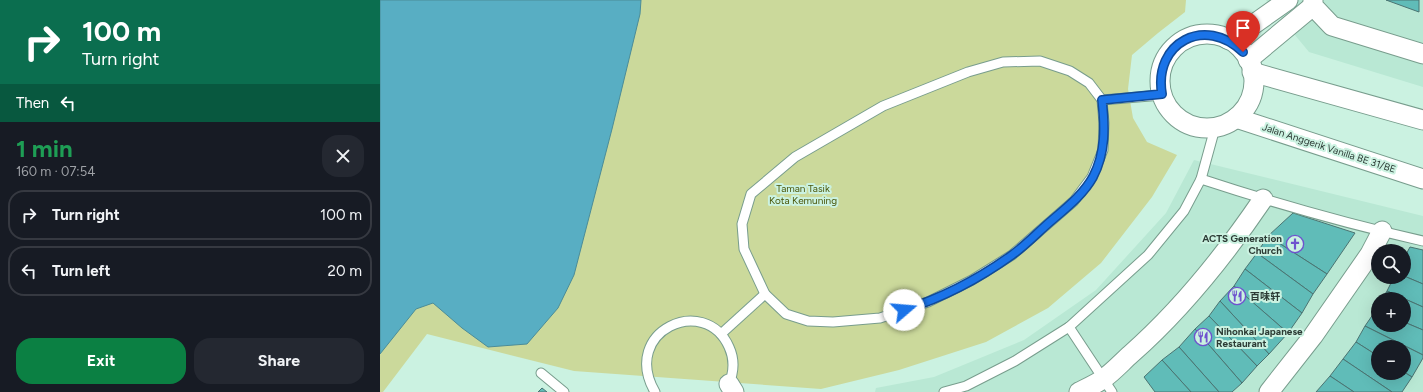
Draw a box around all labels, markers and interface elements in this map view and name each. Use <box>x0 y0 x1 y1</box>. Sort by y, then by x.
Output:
pin <box>1226 11 1260 52</box>
text: 100 m <box>82 14 161 48</box>
icon: right <box>16 16 68 68</box>
icon: arrive <box>1232 17 1254 39</box>
text: Turn right <box>82 48 159 70</box>
icon: left <box>57 92 79 114</box>
text: Then <box>16 94 49 112</box>
street label: Jalan Anggerik Vanilla BE 31/BE <box>1261 120 1397 176</box>
text: 1 min <box>16 134 73 163</box>
button: close <box>322 135 364 177</box>
text: 160 m · 07:54 <box>16 164 95 179</box>
park label: Taman Tasik Kota Kemuning <box>769 182 837 207</box>
icon: right <box>18 204 40 226</box>
text: Turn right <box>52 206 120 224</box>
text: 100 m <box>320 206 362 224</box>
place label: ACTS Generation Church <box>1202 232 1282 257</box>
church icon: ACTS Generation Church <box>1285 234 1305 254</box>
map controls <box>1371 244 1411 380</box>
button: search <box>1371 244 1411 284</box>
icon: left <box>18 260 40 282</box>
text: Turn left <box>52 262 110 280</box>
text: 20 m <box>328 262 362 280</box>
restaurant icon: 百味轩 <box>1227 286 1247 306</box>
position arrow <box>883 289 925 331</box>
place label: 百味轩 <box>1250 290 1280 303</box>
button: + <box>1371 292 1411 332</box>
place label: Nihonkai Japanese Restaurant <box>1216 325 1303 350</box>
restaurant icon: Nihonkai Japanese Restaurant <box>1193 327 1213 347</box>
button: Exit <box>16 338 186 384</box>
button: Share <box>194 338 364 384</box>
button: − <box>1371 340 1411 380</box>

